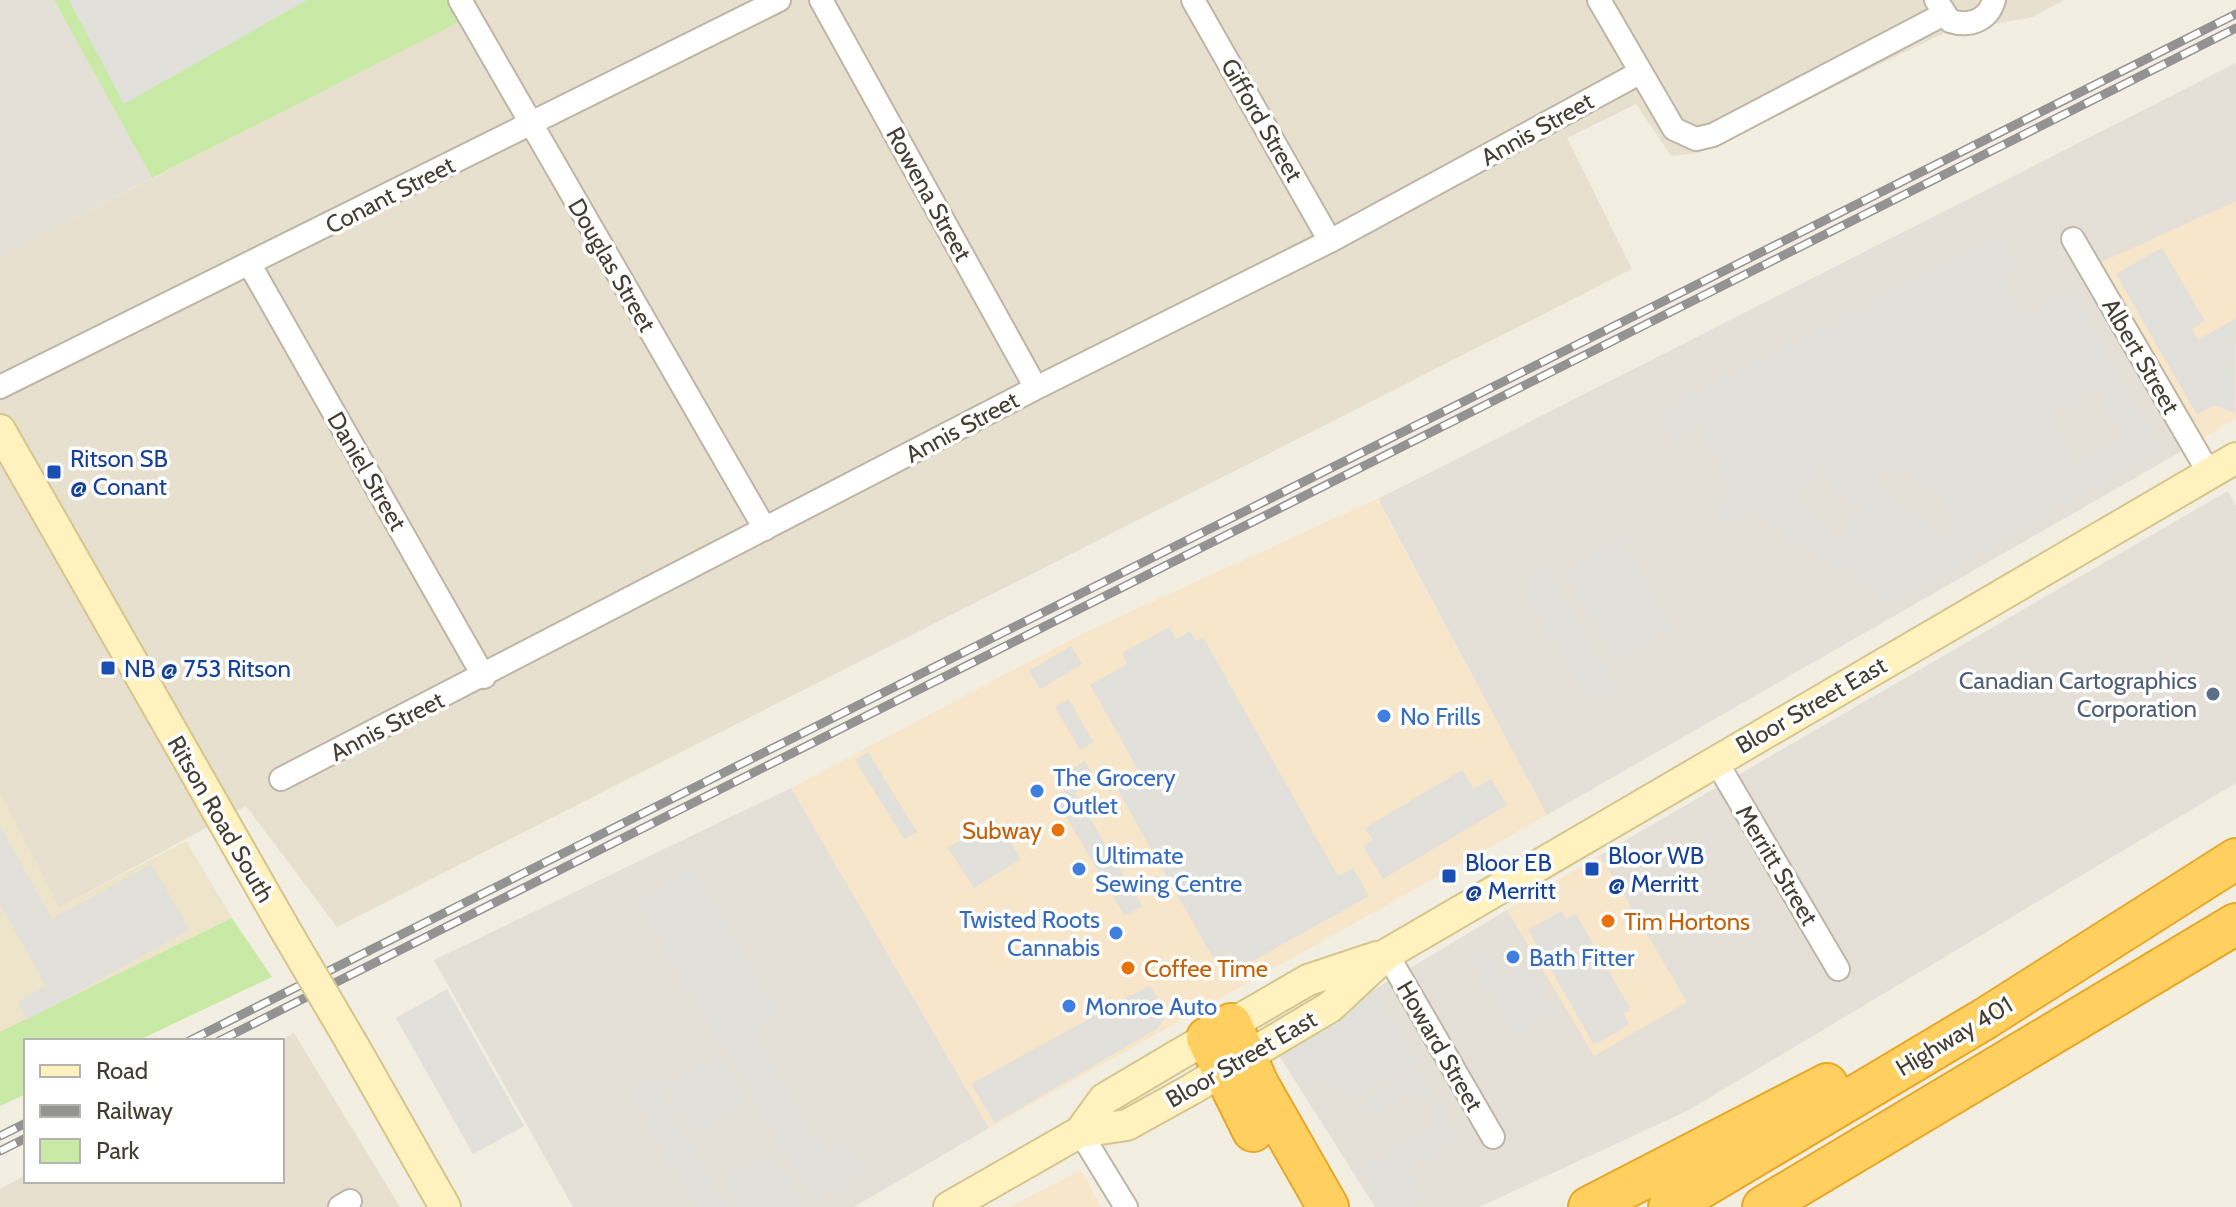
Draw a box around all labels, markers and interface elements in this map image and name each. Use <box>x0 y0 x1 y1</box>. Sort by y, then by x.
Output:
street label: Gifford Street <box>1215 53 1309 187</box>
street label: Annis Street <box>1476 86 1598 172</box>
street label: Rowena Street <box>880 122 978 266</box>
street label: Conant Street <box>321 150 459 240</box>
street label: Douglas Street <box>562 193 662 337</box>
street label: Albert Street <box>2096 293 2186 419</box>
street label: Annis Street <box>901 385 1023 469</box>
street label: Daniel Street <box>321 406 413 536</box>
place label: Ritson SB @ Conant <box>70 444 168 501</box>
marker: Ritson SB @ Conant <box>45 463 63 481</box>
street label: Bloor Street East <box>1731 650 1891 760</box>
place label: NB @ 753 Ritson <box>124 654 291 683</box>
marker: NB @ 753 Ritson <box>99 659 117 677</box>
place label: Canadian Cartographics Corporation <box>1959 666 2197 723</box>
street label: Annis Street <box>325 685 449 767</box>
marker: Canadian Cartographics Corporation <box>2204 685 2222 703</box>
place label: No Frills <box>1400 702 1481 731</box>
marker: No Frills <box>1375 707 1393 725</box>
street label: Ritson Road South <box>161 730 281 908</box>
place label: The Grocery Outlet <box>1053 763 1176 820</box>
marker: The Grocery Outlet <box>1028 782 1046 800</box>
street label: Merritt Street <box>1730 800 1824 930</box>
place label: Subway <box>962 816 1042 845</box>
marker: Subway <box>1049 821 1067 839</box>
place label: Ultimate Sewing Centre <box>1095 841 1242 898</box>
place label: Bloor WB @ Merritt <box>1608 841 1704 898</box>
place label: Bloor EB @ Merritt <box>1465 848 1556 905</box>
marker: Ultimate Sewing Centre <box>1070 860 1088 878</box>
marker: Bloor WB @ Merritt <box>1583 860 1601 878</box>
marker: Bloor EB @ Merritt <box>1440 867 1458 885</box>
place label: Twisted Roots Cannabis <box>959 905 1100 962</box>
place label: Tim Hortons <box>1624 907 1750 936</box>
marker: Tim Hortons <box>1599 912 1617 930</box>
marker: Twisted Roots Cannabis <box>1107 924 1125 942</box>
place label: Bath Fitter <box>1529 943 1635 972</box>
marker: Bath Fitter <box>1504 948 1522 966</box>
place label: Coffee Time <box>1144 954 1268 983</box>
marker: Coffee Time <box>1119 959 1137 977</box>
street label: Howard Street <box>1391 975 1489 1117</box>
street label: Highway 401 <box>1890 990 2018 1082</box>
place label: Monroe Auto <box>1085 992 1217 1021</box>
marker: Monroe Auto <box>1060 997 1078 1015</box>
street label: Bloor Street East <box>1161 1004 1321 1114</box>
legend <box>24 1039 284 1183</box>
text: Road <box>96 1056 148 1085</box>
text: Railway <box>96 1096 173 1125</box>
text: Park <box>96 1136 139 1165</box>

